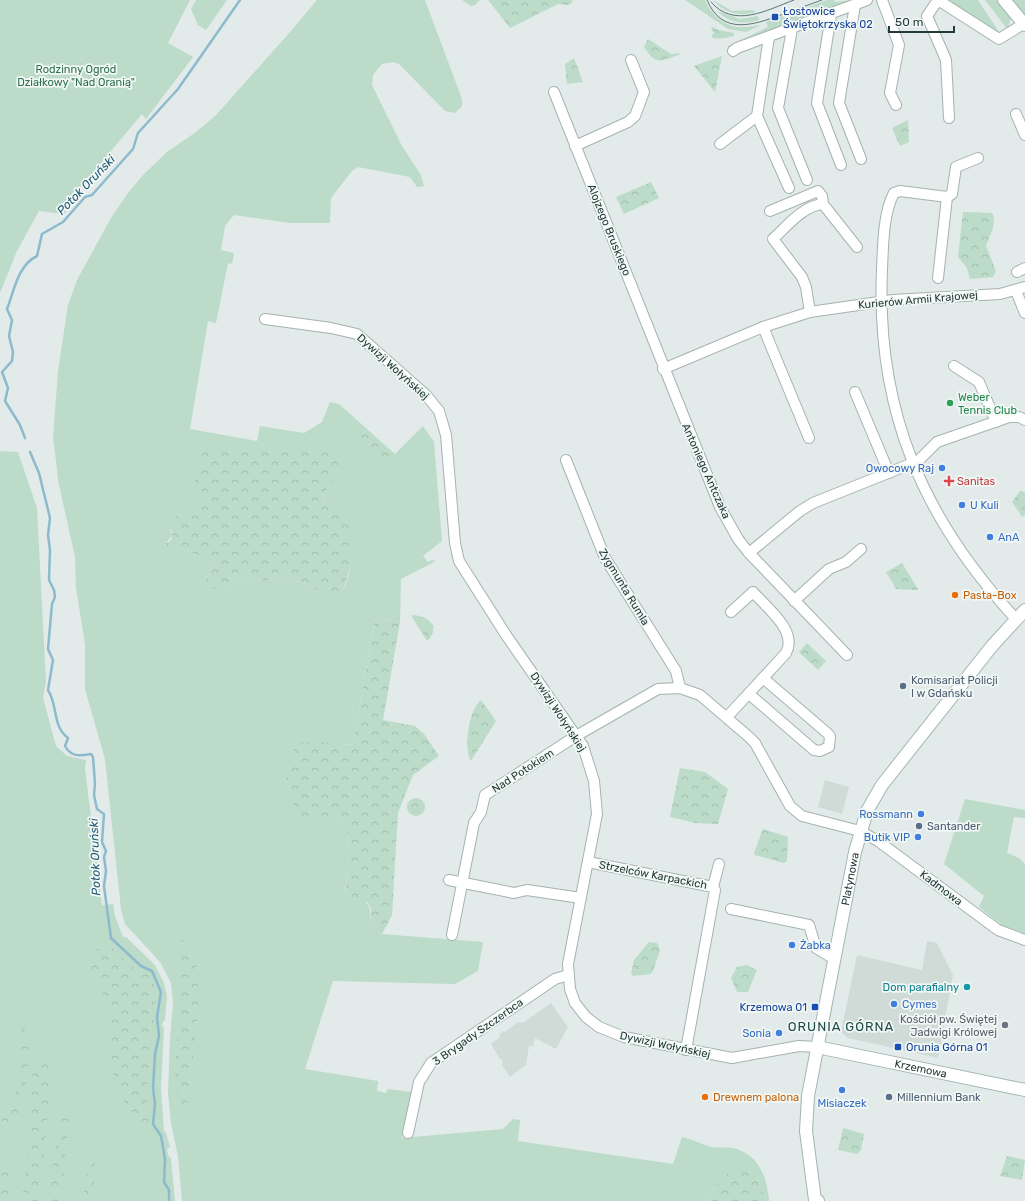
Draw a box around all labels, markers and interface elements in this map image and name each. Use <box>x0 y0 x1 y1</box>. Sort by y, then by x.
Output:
place label: Łostowice Świętokrzyska 02 <box>783 5 873 31</box>
scale bar <box>889 8 954 34</box>
marker: Łostowice Świętokrzyska 02 <box>770 12 780 22</box>
text: 50 m <box>895 15 923 29</box>
park label: Rodzinny Ogród Działkowy "Nad Oranią" <box>17 63 135 89</box>
water label: Potok Oruński <box>54 152 119 218</box>
street label: Alojzego Bruskiego <box>585 182 633 278</box>
street label: Kurierów Armii Krajowej <box>858 288 979 312</box>
street label: Dywizji Wołyńskiej <box>354 331 432 403</box>
place label: Weber Tennis Club <box>958 391 1017 417</box>
marker: Weber Tennis Club <box>945 398 955 408</box>
street label: Antoniego Antczaka <box>679 421 733 521</box>
place label: Owocowy Raj <box>866 462 934 475</box>
marker: Owocowy Raj <box>937 463 947 473</box>
place label: Sanitas <box>957 475 996 488</box>
marker: Sanitas <box>944 476 954 486</box>
place label: U Kuli <box>970 499 999 512</box>
marker: U Kuli <box>957 500 967 510</box>
place label: AnA <box>998 531 1020 544</box>
marker: AnA <box>985 532 995 542</box>
street label: Zygmunta Rumla <box>596 546 652 628</box>
place label: Pasta-Box <box>963 589 1017 602</box>
marker: Pasta-Box <box>950 590 960 600</box>
street label: Dywizji Wołyńskiej <box>527 670 589 754</box>
place label: Komisariat Policji I w Gdańsku <box>911 674 998 700</box>
marker: Komisariat Policji I w Gdańsku <box>898 681 908 691</box>
street label: Nad Potokiem <box>490 746 557 796</box>
place label: Rossmann <box>859 808 913 821</box>
marker: Rossmann <box>916 809 926 819</box>
water label: Potok Oruński <box>87 817 103 896</box>
place label: Santander <box>927 820 981 833</box>
marker: Santander <box>914 821 924 831</box>
place label: Butik VIP <box>864 831 910 844</box>
marker: Butik VIP <box>913 832 923 842</box>
street label: Platynowa <box>838 851 861 906</box>
street label: Strzelców Karpackich <box>598 858 708 892</box>
street label: Kadmowa <box>917 868 965 908</box>
place label: Żabka <box>800 938 831 952</box>
marker: Żabka <box>787 940 797 950</box>
place label: Dom parafialny <box>883 981 959 994</box>
marker: Dom parafialny <box>962 982 972 992</box>
street label: 3 Brygady Szczerbca <box>430 996 526 1068</box>
place label: Cymes <box>902 998 937 1011</box>
marker: Cymes <box>889 999 899 1009</box>
place label: Krzemowa 01 <box>739 1001 807 1014</box>
marker: Krzemowa 01 <box>810 1002 820 1012</box>
place label: Kościół pw. Świętej Jadwigi Królowej <box>900 1013 997 1039</box>
district label: ORUNIA GÓRNA <box>788 1019 894 1034</box>
marker: Kościół pw. Świętej Jadwigi Królowej <box>1000 1020 1010 1030</box>
place label: Sonia <box>742 1027 771 1040</box>
marker: Sonia <box>774 1028 784 1038</box>
street label: Dywizji Wołyńskiej <box>619 1029 712 1061</box>
place label: Orunia Górna 01 <box>906 1041 987 1054</box>
marker: Orunia Górna 01 <box>893 1042 903 1052</box>
street label: Krzemowa <box>893 1057 948 1080</box>
marker: Misiaczek <box>837 1085 847 1095</box>
place label: Drewnem palona <box>713 1091 799 1104</box>
place label: Millennium Bank <box>897 1091 981 1104</box>
marker: Drewnem palona <box>700 1092 710 1102</box>
marker: Millennium Bank <box>884 1092 894 1102</box>
place label: Misiaczek <box>817 1097 867 1110</box>

